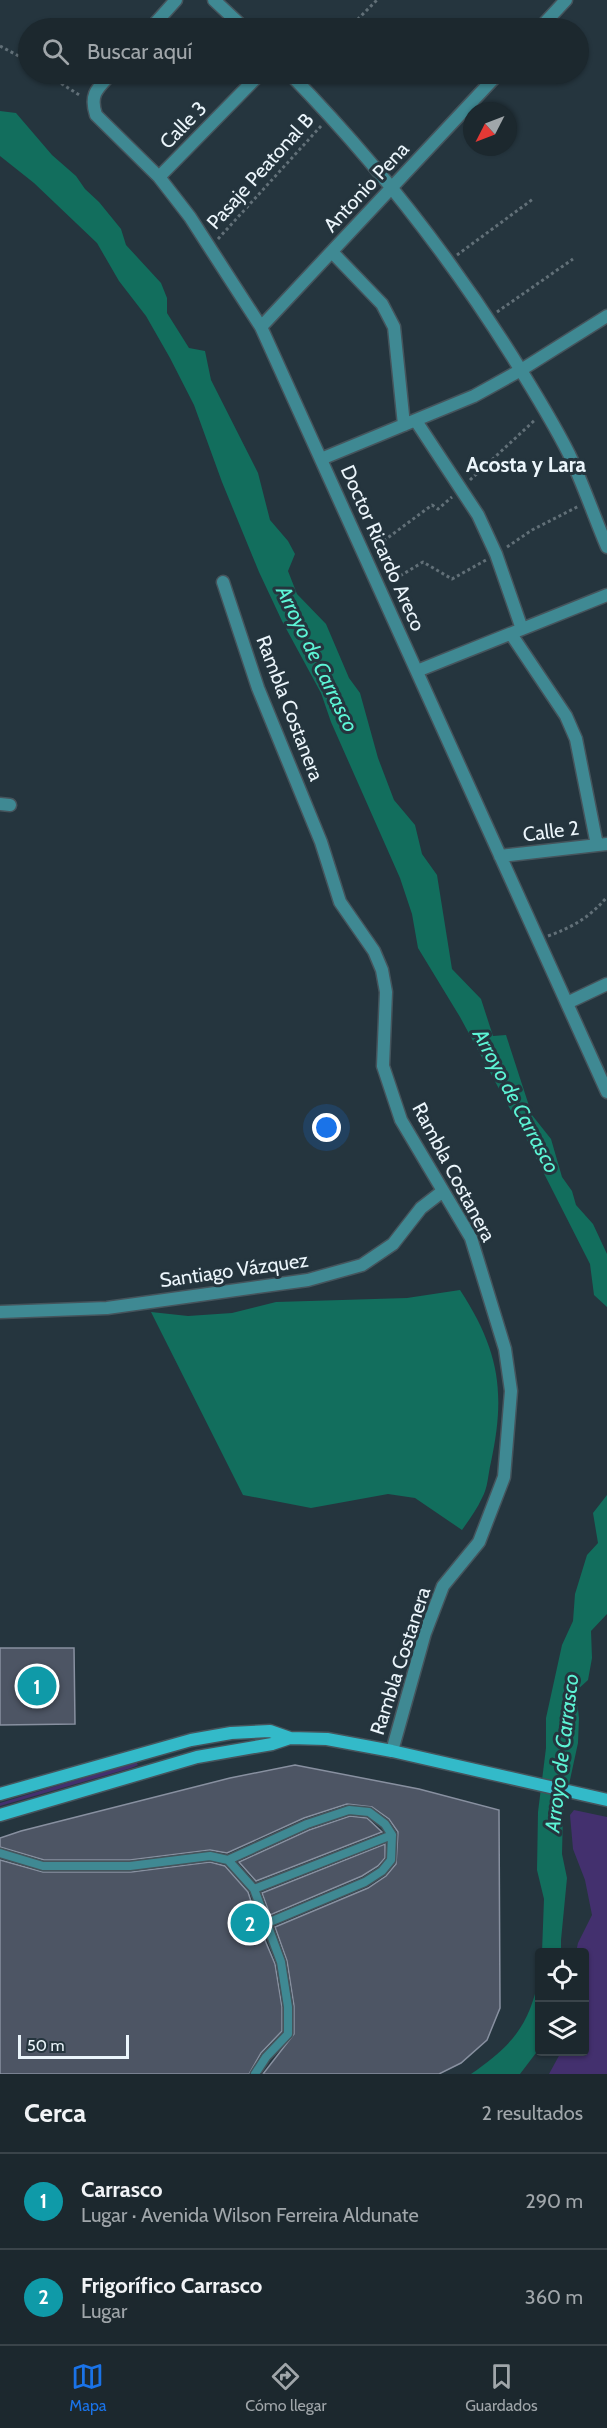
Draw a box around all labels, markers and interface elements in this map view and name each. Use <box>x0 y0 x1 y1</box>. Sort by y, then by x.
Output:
search box <box>18 18 589 84</box>
icon: search <box>39 35 72 68</box>
text: Buscar aquí <box>87 38 192 65</box>
street label: Calle 3 <box>155 96 211 154</box>
north arrow <box>463 102 517 156</box>
street label: Pasaje Peatonal B <box>202 108 318 234</box>
street label: Antonio Pena <box>318 137 414 237</box>
district label: Acosta y Lara <box>466 452 586 477</box>
street label: Doctor Ricardo Areco <box>336 461 430 635</box>
water label: Arroyo de Carrasco <box>271 581 364 736</box>
street label: Rambla Costanera <box>251 632 329 784</box>
street label: Calle 2 <box>522 816 580 846</box>
water label: Arroyo de Carrasco <box>467 1024 565 1177</box>
street label: Rambla Costanera <box>407 1098 501 1246</box>
your location <box>312 1113 341 1142</box>
street label: Santiago Vázquez <box>158 1248 310 1292</box>
street label: Rambla Costanera <box>365 1584 435 1738</box>
pin: 1 <box>18 1664 57 1708</box>
water label: Arroyo de Carrasco <box>539 1672 584 1835</box>
pin: 2 <box>230 1900 270 1946</box>
map controls <box>535 1948 589 2056</box>
button: locate <box>535 1948 589 2002</box>
button: layers <box>535 2002 589 2056</box>
scale bar <box>18 2032 129 2060</box>
text: 50 m <box>27 2036 64 2055</box>
text: Cerca <box>24 2097 86 2129</box>
text: 2 resultados <box>482 2101 583 2125</box>
text: Carrasco <box>81 2176 162 2203</box>
text: 1 <box>40 2189 47 2213</box>
text: 290 m <box>525 2189 583 2213</box>
text: Lugar · Avenida Wilson Ferreira Aldunate <box>81 2203 419 2227</box>
text: Frigorífico Carrasco <box>81 2272 262 2299</box>
text: 2 <box>38 2285 49 2309</box>
text: 360 m <box>525 2285 583 2309</box>
text: Lugar <box>81 2299 127 2323</box>
tab: Mapa <box>69 2360 107 2415</box>
tab: Cómo llegar <box>245 2360 326 2415</box>
tab: Guardados <box>465 2360 538 2415</box>

